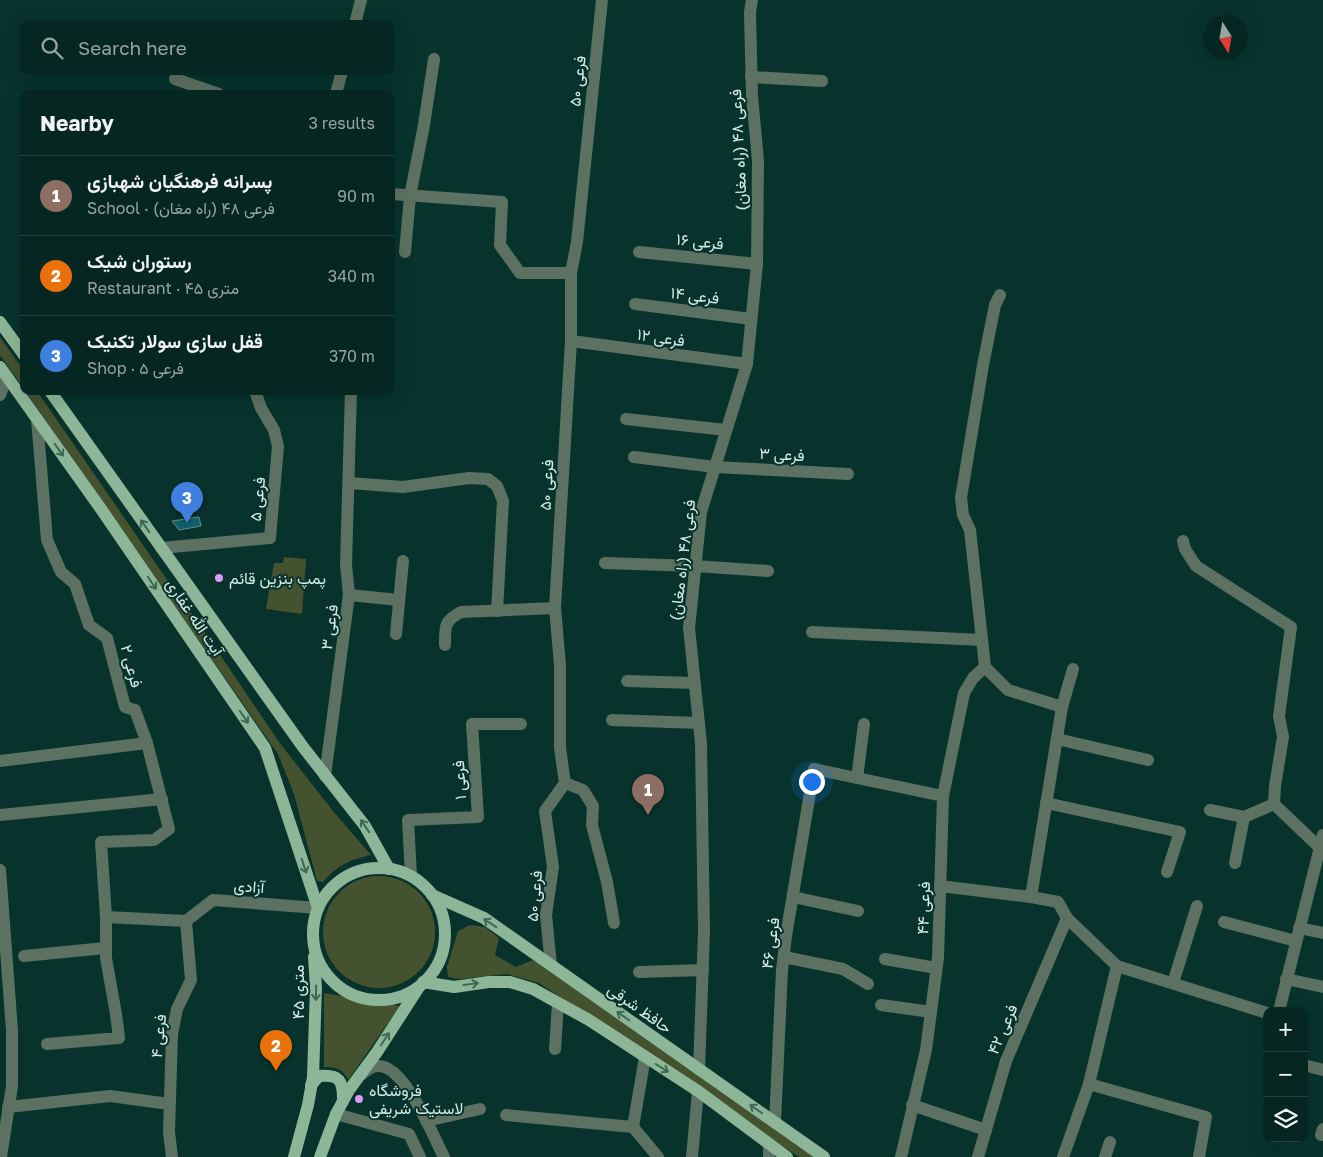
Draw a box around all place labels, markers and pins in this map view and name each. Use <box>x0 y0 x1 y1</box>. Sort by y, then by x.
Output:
pin: 3 <box>171 482 203 523</box>
place label: پمپ بنزین قائم <box>229 568 326 590</box>
marker: پمپ بنزین قائم <box>213 572 225 584</box>
pin: 1 <box>632 774 664 815</box>
pin: 2 <box>260 1030 292 1071</box>
place label: فروشگاه لاستیک شریفی <box>369 1080 463 1119</box>
marker: فروشگاه لاستیک شریفی <box>353 1093 365 1105</box>

